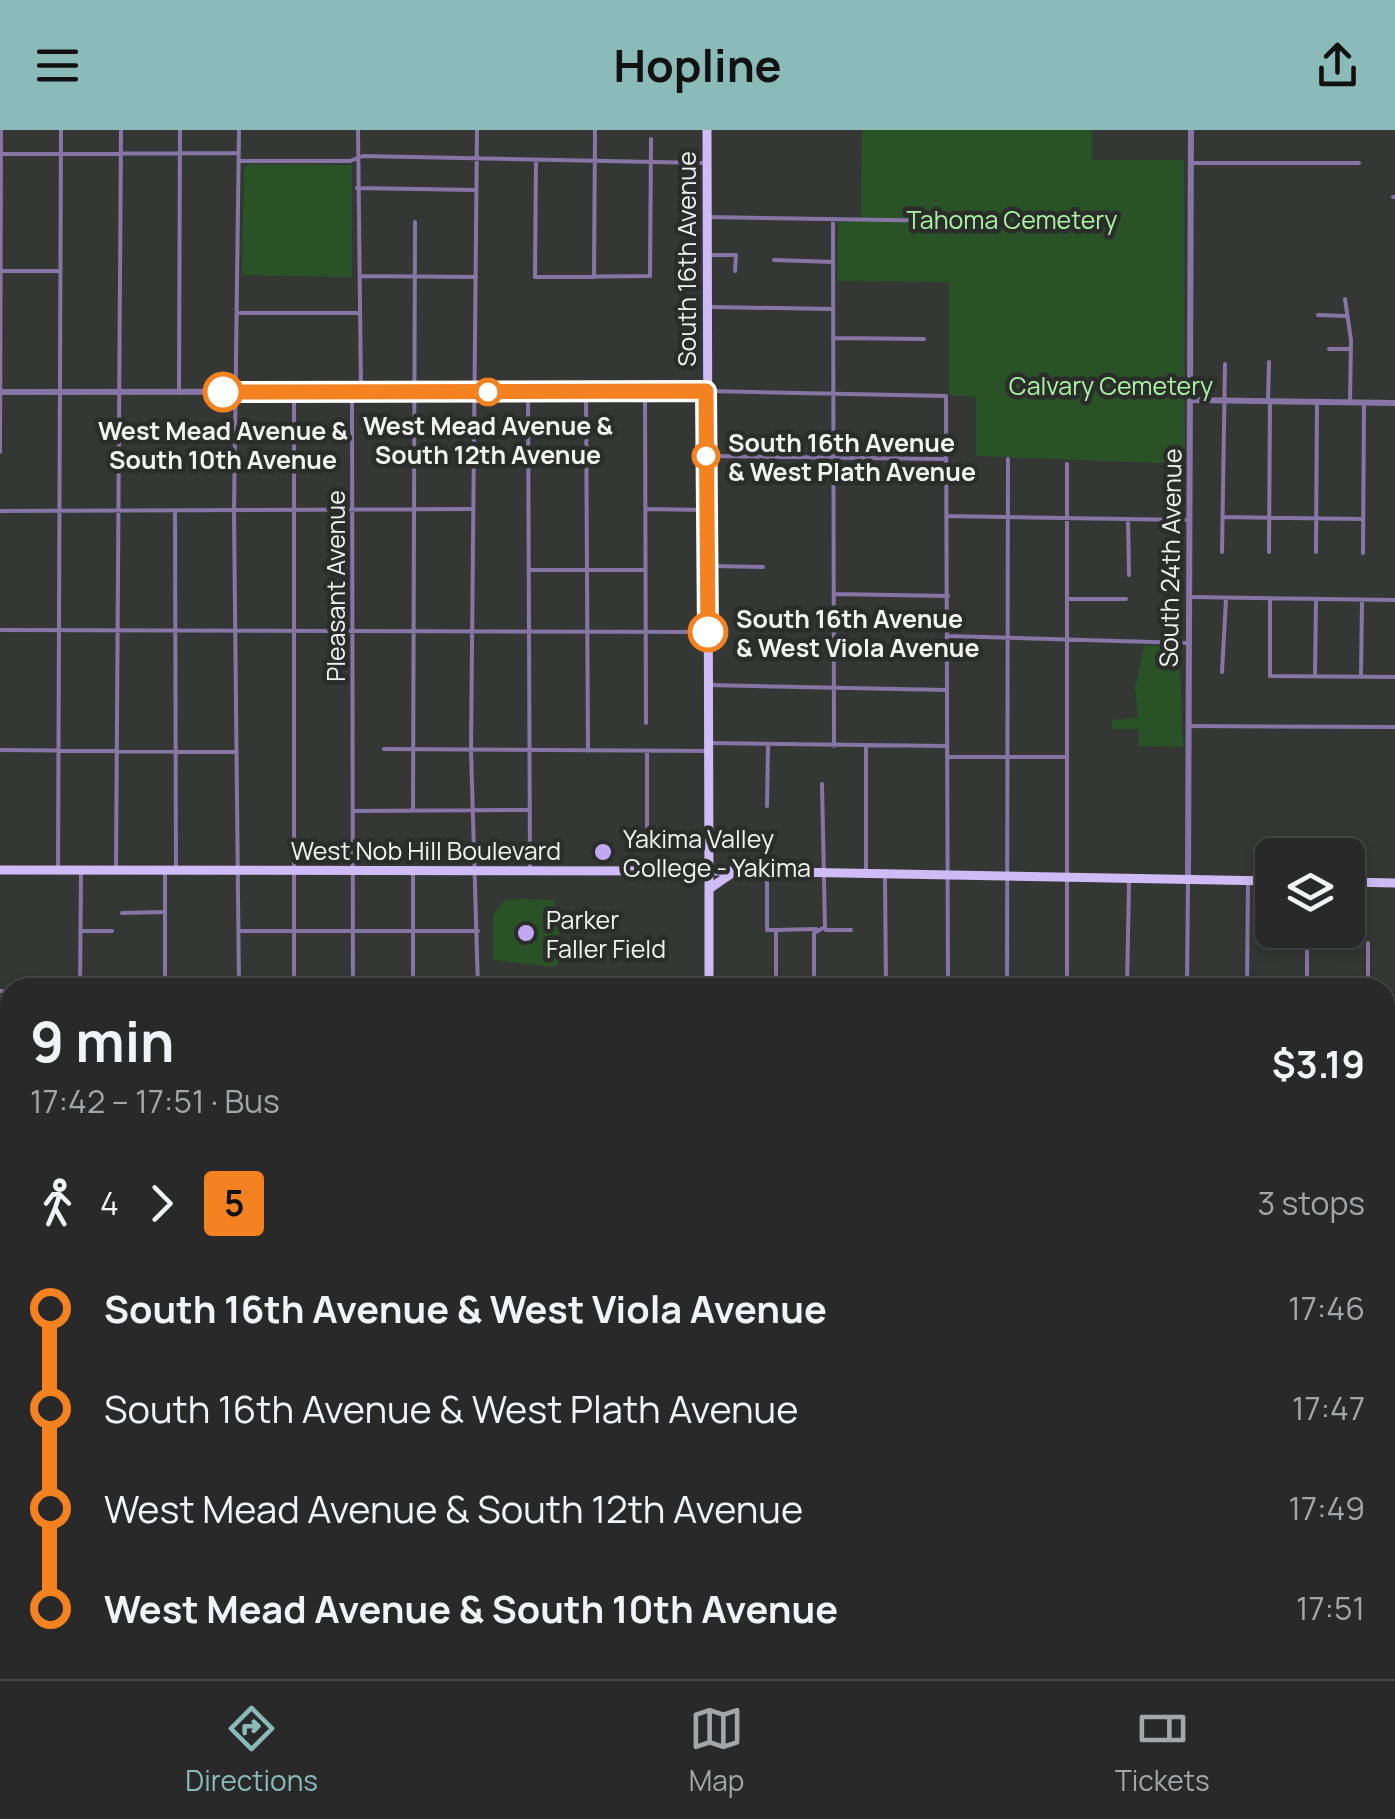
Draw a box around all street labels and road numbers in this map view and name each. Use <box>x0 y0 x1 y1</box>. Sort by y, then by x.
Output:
street label: South 16th Avenue <box>669 151 704 367</box>
street label: South 24th Avenue <box>1151 448 1189 668</box>
street label: Pleasant Avenue <box>318 490 353 682</box>
street label: West Nob Hill Boulevard <box>291 833 561 868</box>

